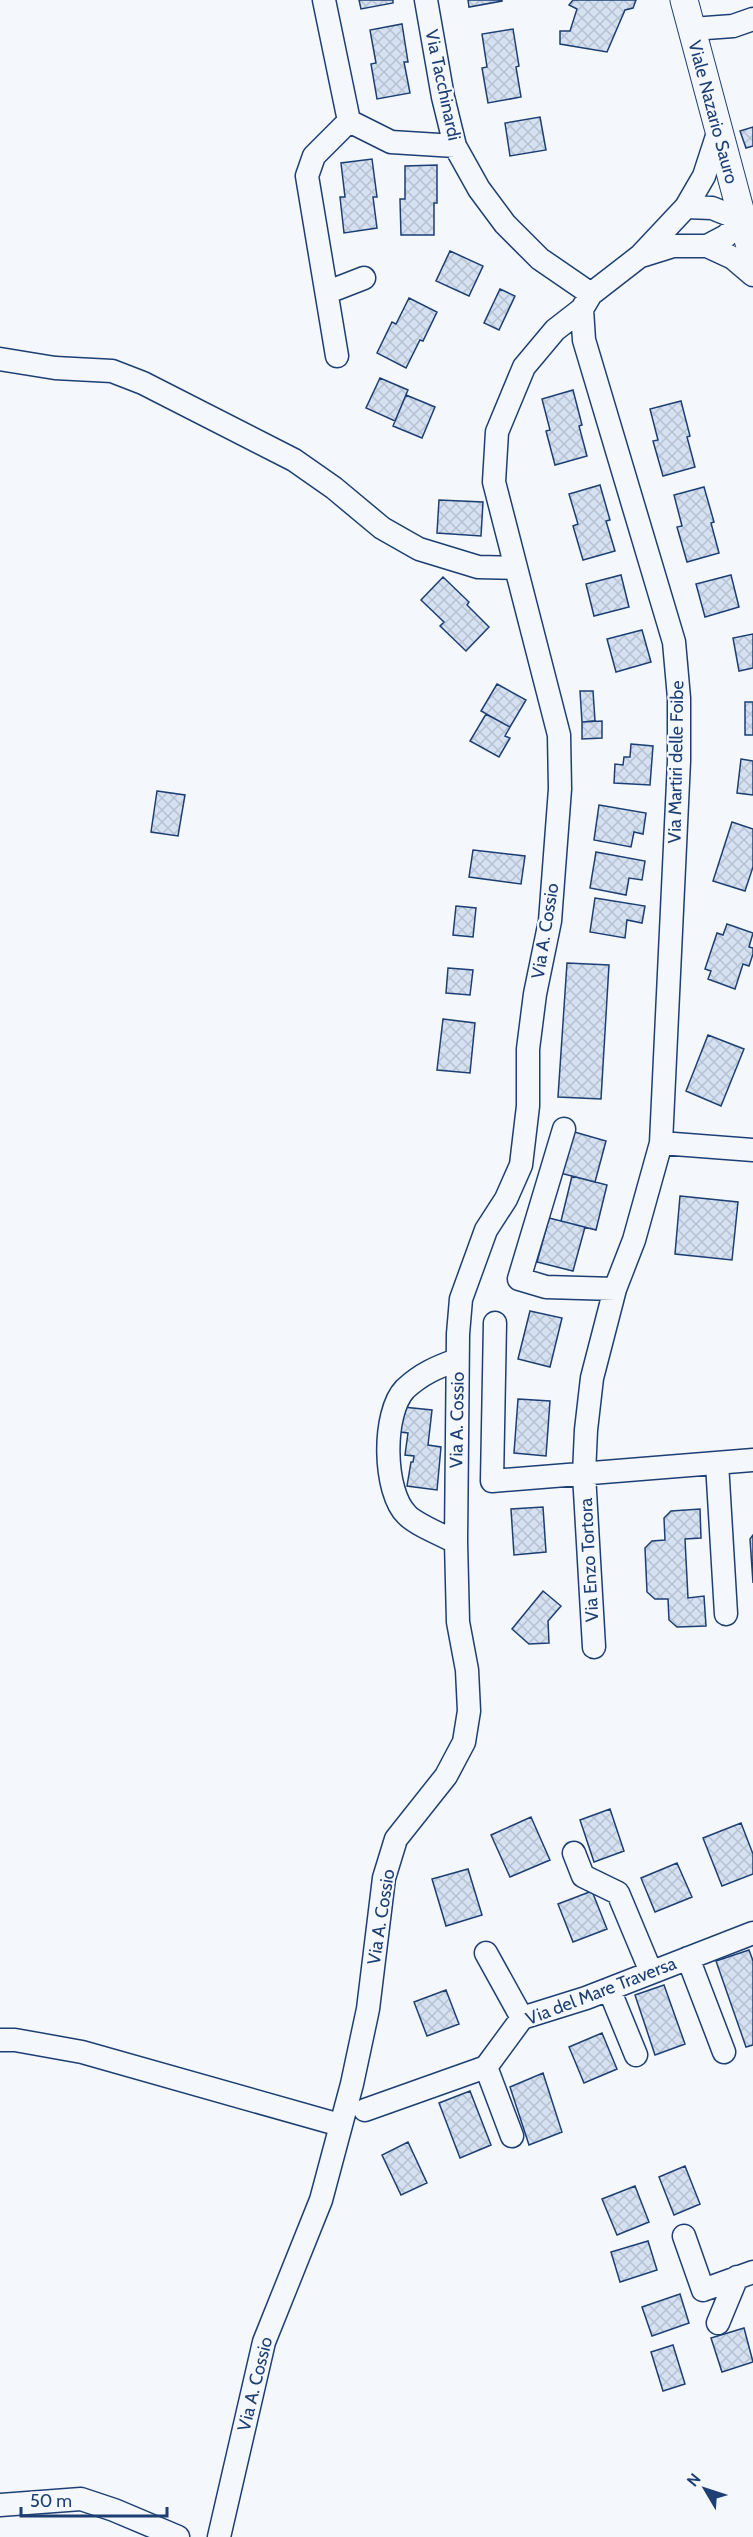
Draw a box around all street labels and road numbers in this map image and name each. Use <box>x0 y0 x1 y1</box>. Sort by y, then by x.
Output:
street label: Via Tacchinardi <box>420 27 466 143</box>
street label: Viale Nazario Sauro <box>683 38 743 186</box>
street label: Via Martiri delle Foibe <box>664 680 688 844</box>
street label: Via A. Cossio <box>527 882 563 980</box>
street label: Via A. Cossio <box>445 1371 469 1468</box>
street label: Via Enzo Tortora <box>575 1497 603 1623</box>
street label: Via A. Cossio <box>363 1868 399 1966</box>
street label: Via del Mare Traversa <box>523 1952 680 2030</box>
street label: Via A. Cossio <box>233 2334 277 2433</box>

